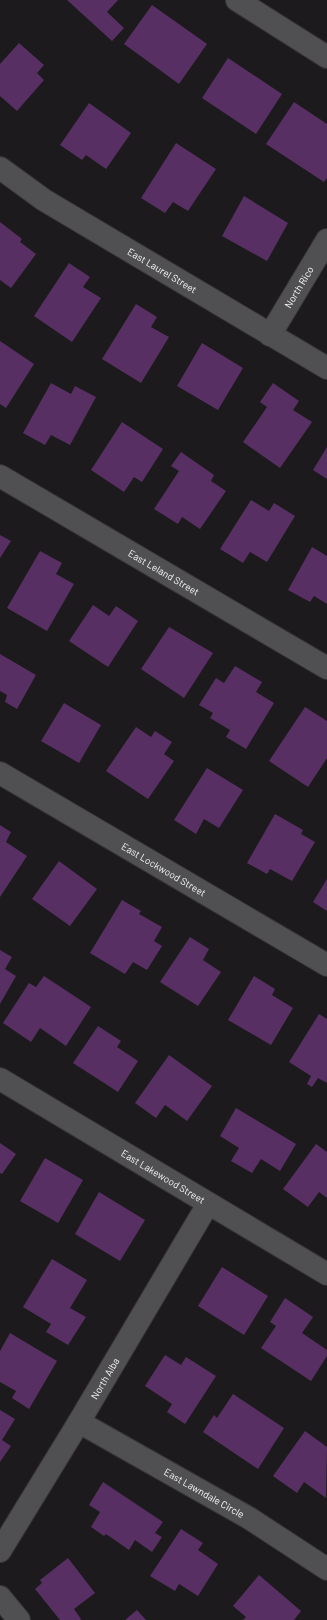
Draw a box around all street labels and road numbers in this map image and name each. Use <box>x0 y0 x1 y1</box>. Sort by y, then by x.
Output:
street label: East Laurel Street <box>126 245 199 296</box>
street label: North Rico <box>282 264 316 310</box>
street label: East Leland Street <box>126 547 202 598</box>
street label: East Lockwood Street <box>120 840 208 899</box>
street label: East Lakewood Street <box>119 1147 207 1206</box>
street label: North Alba <box>88 1355 122 1401</box>
street label: East Lawndale Circle <box>162 1465 247 1520</box>

